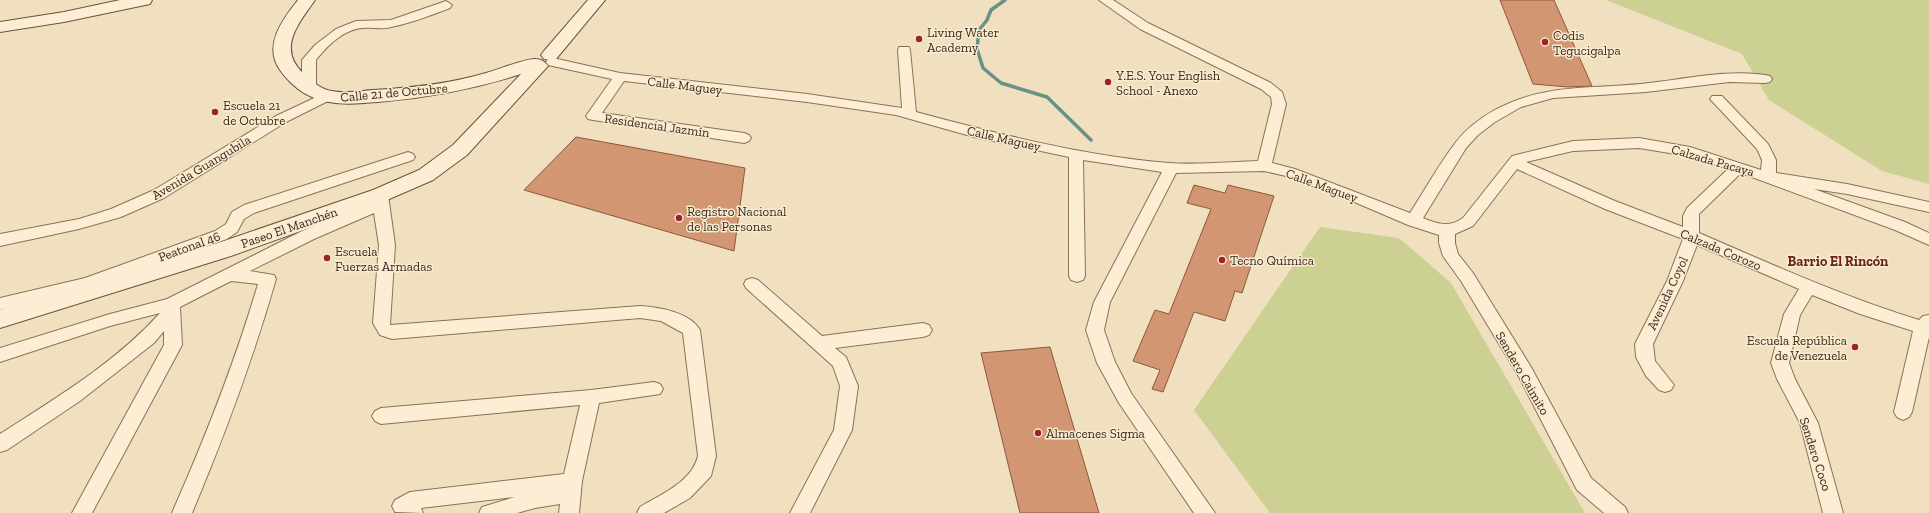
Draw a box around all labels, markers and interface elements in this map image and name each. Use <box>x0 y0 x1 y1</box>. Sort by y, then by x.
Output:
place label: Living Water Academy <box>927 25 999 55</box>
place label: Codis Tegucigalpa <box>1553 28 1621 58</box>
marker: Living Water Academy <box>914 34 924 44</box>
marker: Codis Tegucigalpa <box>1540 37 1550 47</box>
place label: Y.E.S. Your English School - Anexo <box>1115 68 1221 98</box>
street label: Calle Maguey <box>647 73 724 98</box>
marker: Y.E.S. Your English School - Anexo <box>1103 77 1113 87</box>
street label: Calle 21 de Octubre <box>340 80 448 105</box>
place label: Escuela 21 de Octubre <box>223 98 285 128</box>
marker: Escuela 21 de Octubre <box>210 107 220 117</box>
street label: Residencial Jazmín <box>603 111 711 140</box>
street label: Calle Maguey <box>966 123 1043 154</box>
street label: Avenida Guangubila <box>149 132 254 203</box>
street label: Calzada Pacaya <box>1670 141 1757 180</box>
street label: Calle Maguey <box>1284 166 1360 205</box>
street label: Paseo El Manchén <box>239 204 340 251</box>
place label: Registro Nacional de las Personas <box>687 204 787 234</box>
marker: Registro Nacional de las Personas <box>674 213 684 223</box>
street label: Calzada Corozo <box>1678 226 1764 273</box>
street label: Peatonal 46 <box>156 228 222 265</box>
place label: Escuela Fuerzas Armadas <box>335 244 432 274</box>
marker: Escuela Fuerzas Armadas <box>322 253 332 263</box>
place label: Tecno Química <box>1230 253 1315 268</box>
district label: Barrio El Rincón <box>1788 253 1889 270</box>
street label: Avenida Coyol <box>1644 254 1691 332</box>
marker: Tecno Química <box>1217 255 1227 265</box>
street label: Sendero Caimito <box>1493 329 1553 418</box>
place label: Escuela República de Venezuela <box>1747 333 1848 363</box>
marker: Escuela República de Venezuela <box>1850 342 1860 352</box>
street label: Sendero Coco <box>1797 415 1835 493</box>
place label: Almacenes Sigma <box>1046 426 1146 441</box>
marker: Almacenes Sigma <box>1033 428 1043 438</box>

